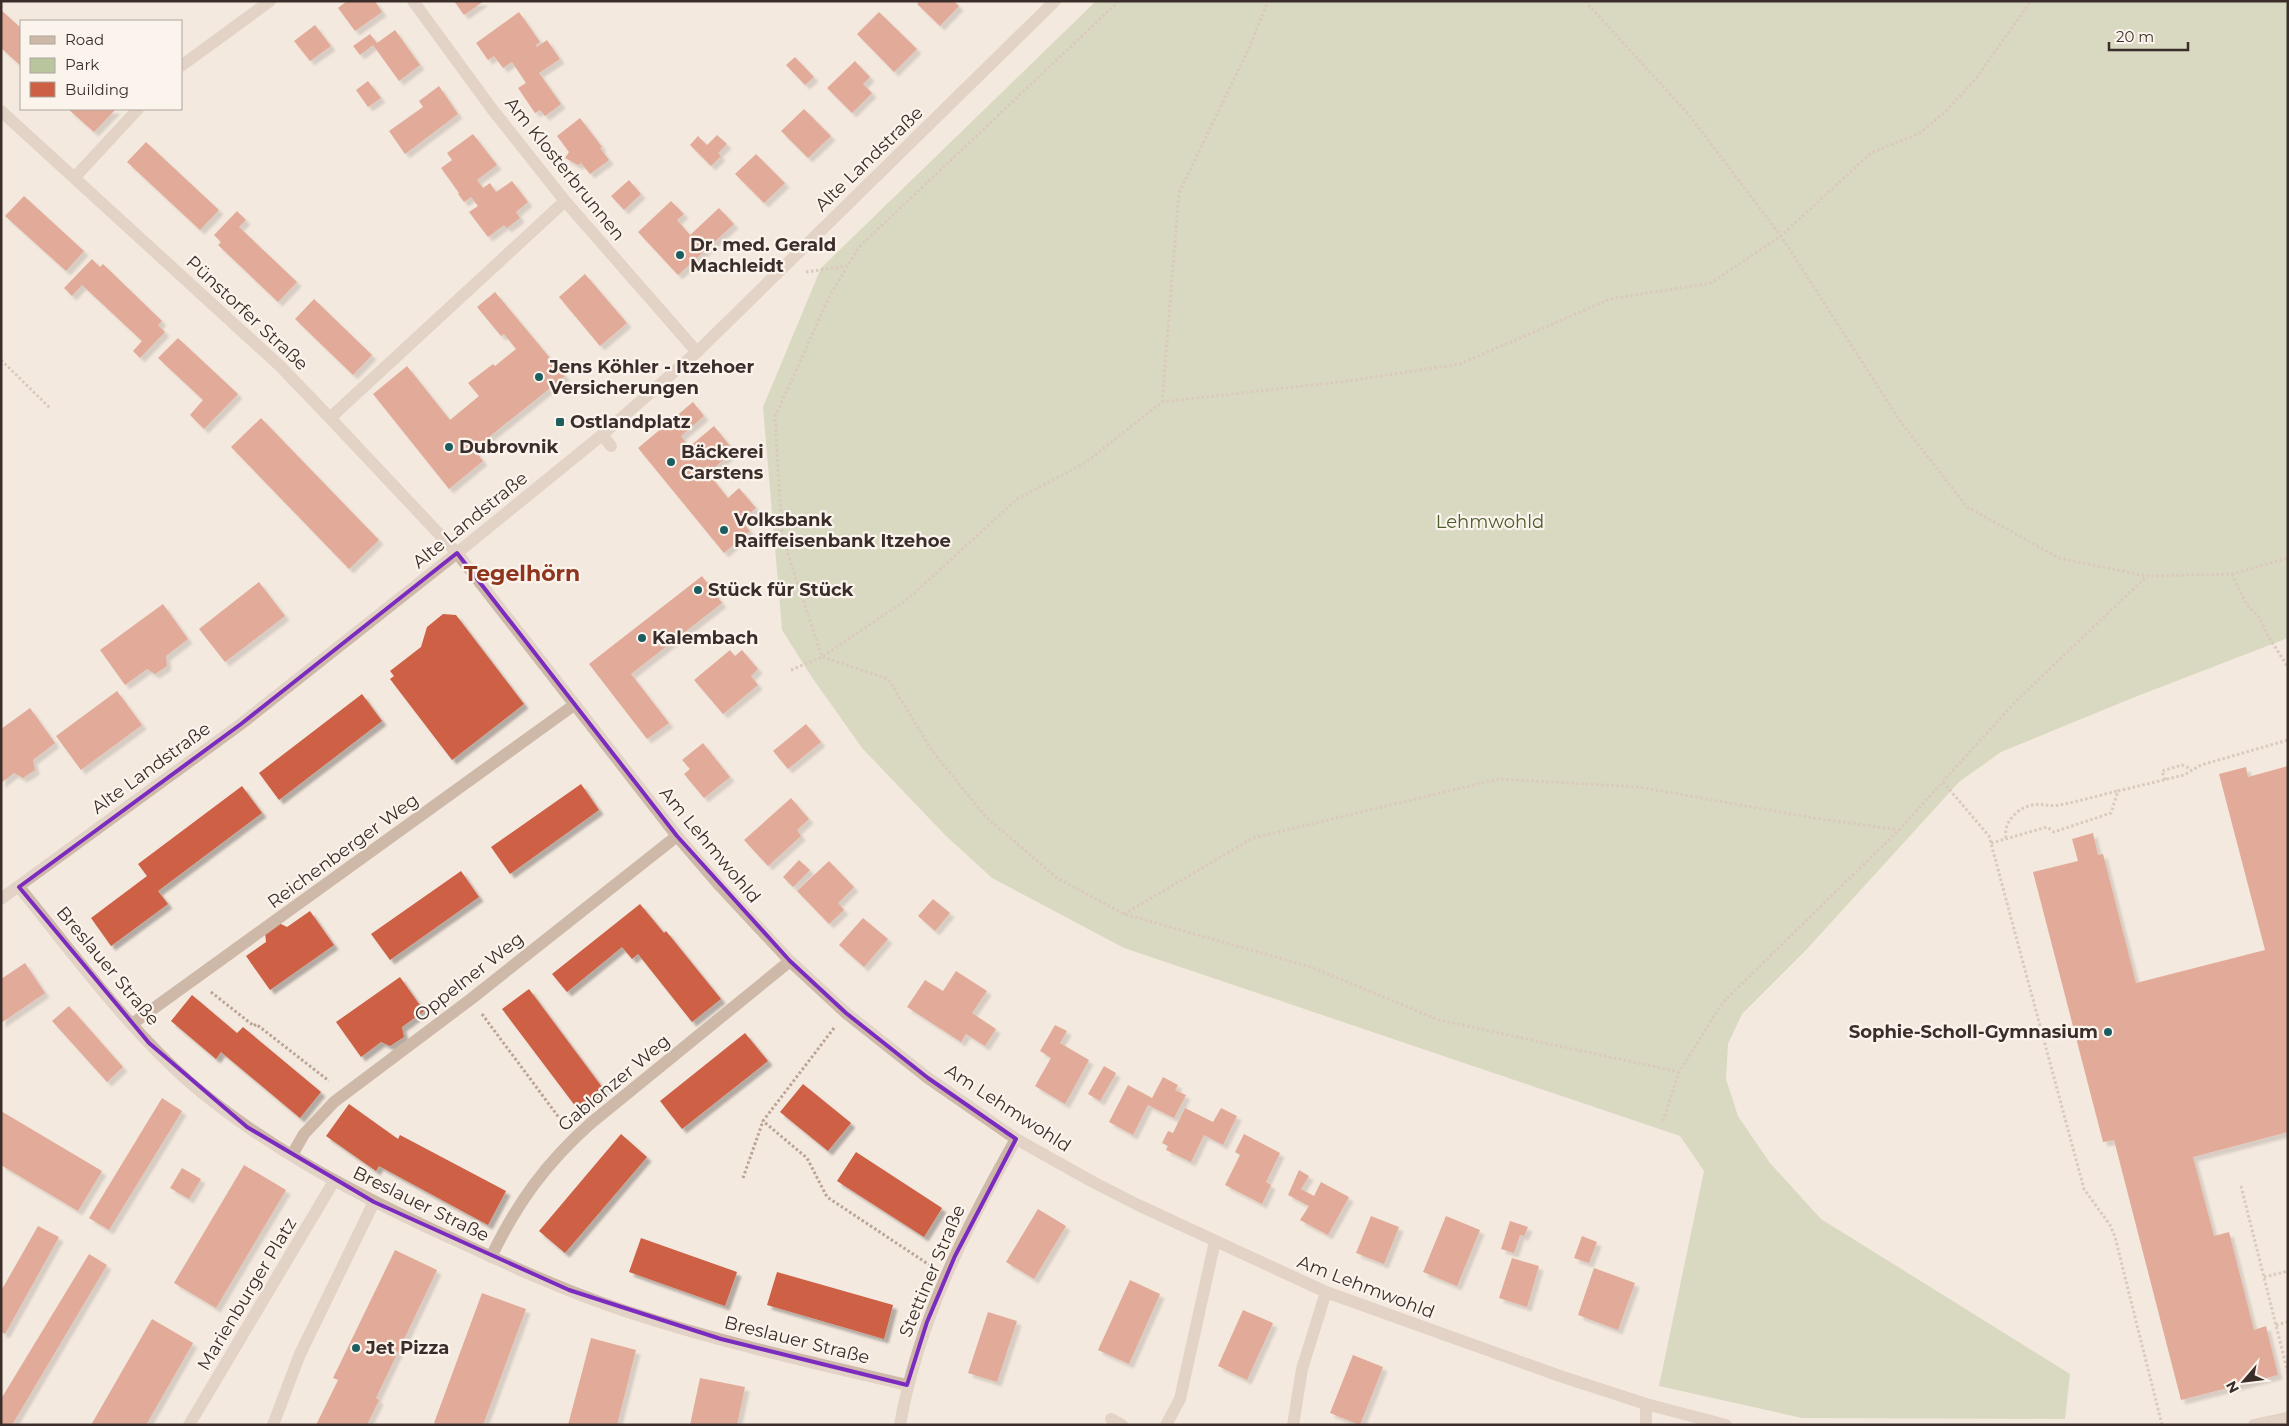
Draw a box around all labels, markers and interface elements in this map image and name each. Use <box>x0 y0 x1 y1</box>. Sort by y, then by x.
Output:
legend <box>20 20 182 110</box>
scale bar <box>2109 20 2188 52</box>
text: 20 m <box>2116 27 2154 46</box>
text: Road <box>65 30 104 49</box>
text: Park <box>65 55 99 74</box>
text: Building <box>65 80 129 99</box>
street label: Am Klosterbrunnen <box>500 93 630 245</box>
street label: Alte Landstraße <box>810 102 928 216</box>
place label: Dr. med. Gerald Machleidt <box>690 234 836 277</box>
marker: Dr. med. Gerald Machleidt <box>674 249 686 261</box>
street label: Pünstorfer Straße <box>182 251 313 375</box>
place label: Jens Köhler - Itzehoer Versicherungen <box>548 356 754 399</box>
marker: Jens Köhler - Itzehoer Versicherungen <box>533 371 545 383</box>
place label: Ostlandplatz <box>570 411 691 433</box>
marker: Ostlandplatz <box>554 416 566 428</box>
place label: Dubrovnik <box>459 436 558 458</box>
marker: Dubrovnik <box>443 441 455 453</box>
place label: Bäckerei Carstens <box>681 441 764 484</box>
marker: Bäckerei Carstens <box>665 456 677 468</box>
street label: Alte Landstraße <box>408 467 532 573</box>
place label: Volksbank Raiffeisenbank Itzehoe <box>733 509 951 552</box>
park label: Lehmwohld <box>1436 511 1544 533</box>
marker: Volksbank Raiffeisenbank Itzehoe <box>718 524 730 536</box>
district label: Tegelhörn <box>464 560 580 587</box>
place label: Stück für Stück <box>708 579 854 601</box>
marker: Stück für Stück <box>692 584 704 596</box>
place label: Kalembach <box>652 627 758 649</box>
marker: Kalembach <box>636 632 648 644</box>
street label: Alte Landstraße <box>87 717 215 819</box>
street label: Am Lehmwohld <box>655 782 765 908</box>
street label: Reichenberger Weg <box>263 789 423 913</box>
street label: Breslauer Straße <box>52 902 164 1030</box>
street label: Oppelner Weg <box>410 928 528 1026</box>
place label: Sophie-Scholl-Gymnasium <box>1849 1021 2098 1043</box>
marker: Sophie-Scholl-Gymnasium <box>2102 1026 2114 1038</box>
street label: Gablonzer Weg <box>554 1030 674 1136</box>
street label: Am Lehmwohld <box>941 1059 1075 1157</box>
street label: Breslauer Straße <box>349 1161 493 1247</box>
street label: Stettiner Straße <box>894 1201 970 1340</box>
street label: Marienburger Platz <box>193 1214 301 1374</box>
street label: Am Lehmwohld <box>1294 1251 1438 1323</box>
street label: Breslauer Straße <box>722 1311 872 1369</box>
place label: Jet Pizza <box>365 1337 449 1359</box>
marker: Jet Pizza <box>350 1342 362 1354</box>
north arrow <box>2219 1356 2269 1406</box>
text: N <box>2222 1378 2243 1396</box>

